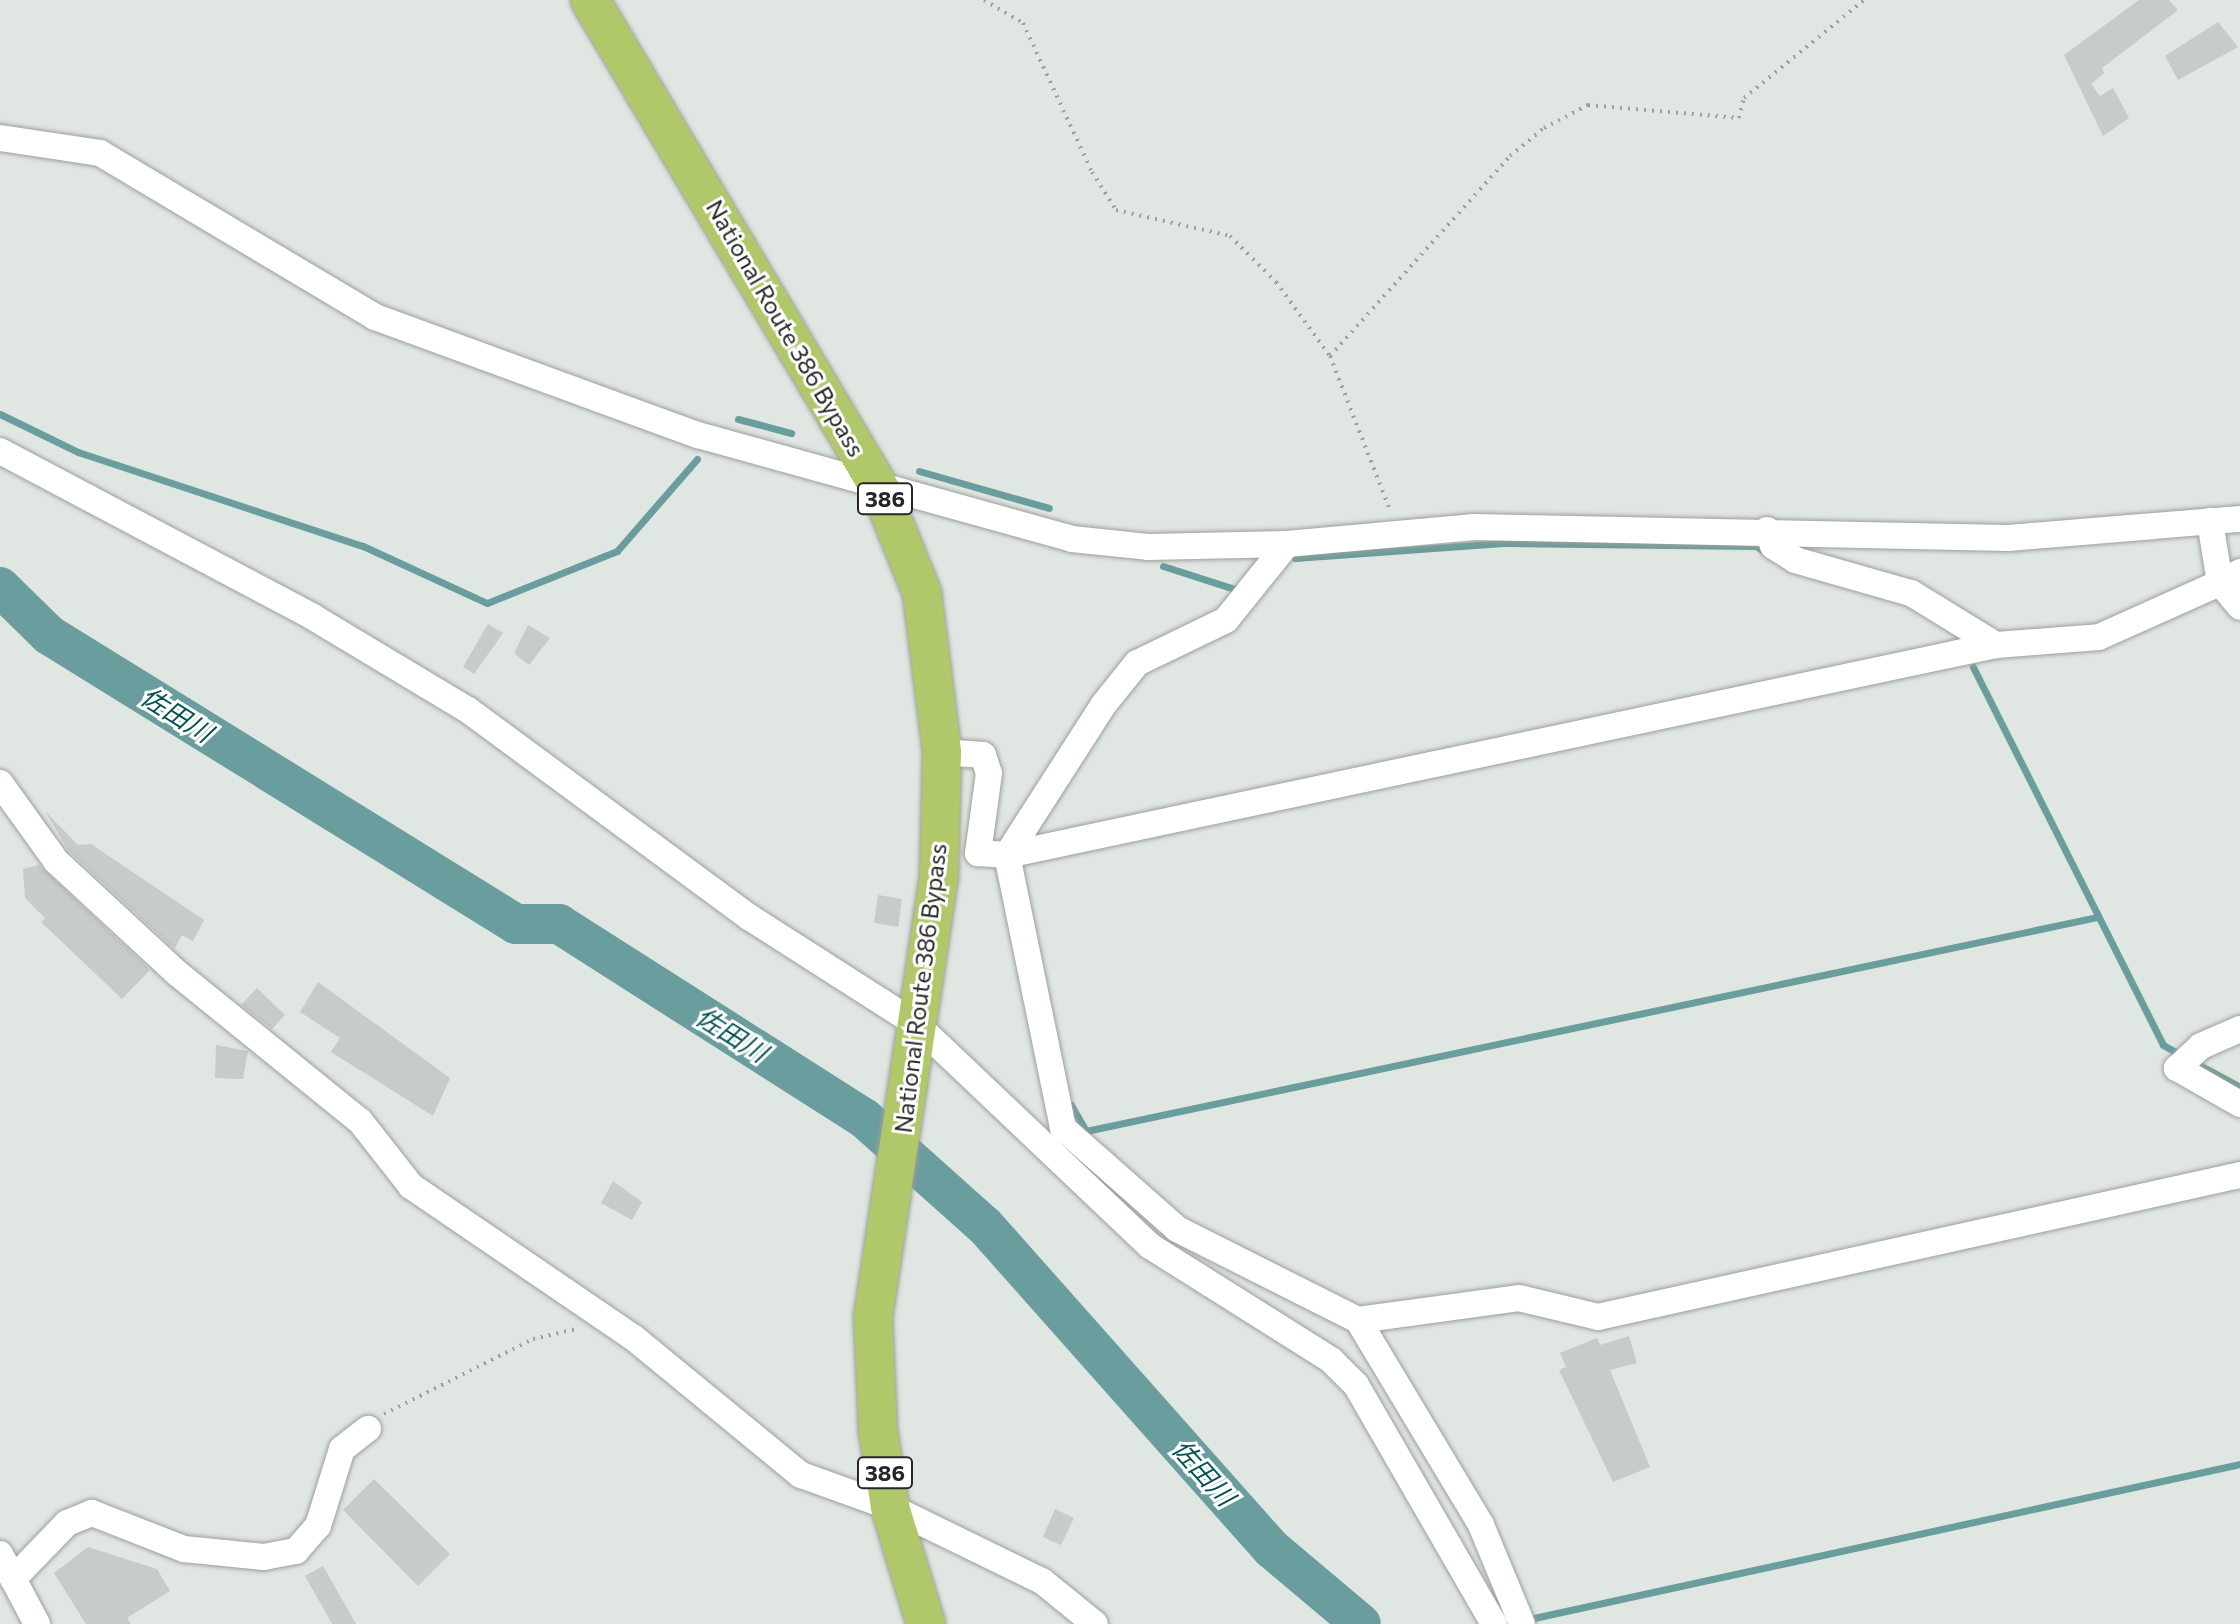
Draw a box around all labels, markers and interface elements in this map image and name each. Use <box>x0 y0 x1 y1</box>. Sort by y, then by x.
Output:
street label: National Route 386 Bypass <box>701 194 871 462</box>
road number: 386 <box>857 481 913 517</box>
water label: 佐田川 <box>136 680 218 748</box>
street label: National Route 386 Bypass <box>888 841 952 1135</box>
water label: 佐田川 <box>691 1000 773 1068</box>
water label: 佐田川 <box>1166 1433 1242 1511</box>
road number: 386 <box>857 1455 913 1491</box>

